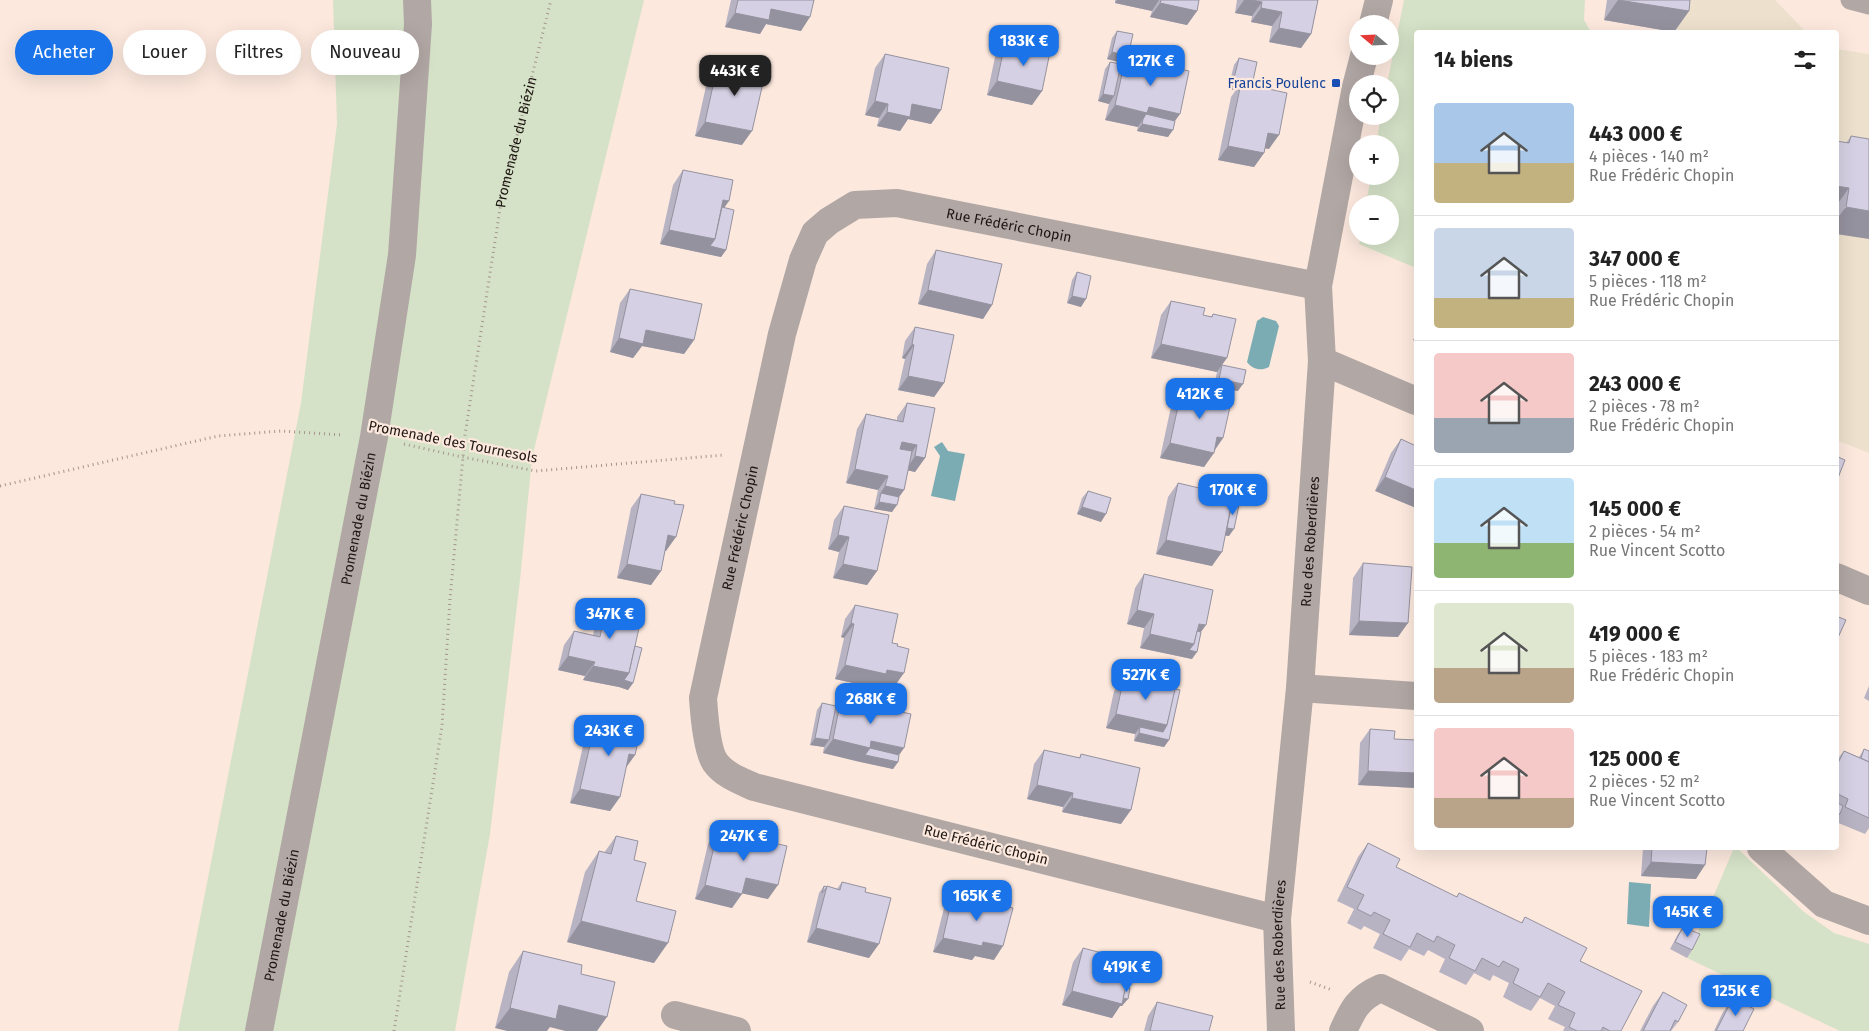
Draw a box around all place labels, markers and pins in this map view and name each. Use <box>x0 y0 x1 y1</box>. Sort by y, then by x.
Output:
pin: 183K € <box>983 24 1065 67</box>
pin: 127K € <box>1110 44 1192 87</box>
pin: 443K € <box>694 54 776 97</box>
place label: Francis Poulenc <box>1227 75 1326 92</box>
marker: Francis Poulenc <box>1330 77 1342 89</box>
pin: 412K € <box>1159 378 1241 420</box>
pin: 170K € <box>1192 474 1274 516</box>
pin: 347K € <box>569 598 651 640</box>
pin: 527K € <box>1105 658 1187 701</box>
pin: 268K € <box>830 682 912 725</box>
pin: 243K € <box>568 714 650 757</box>
pin: 247K € <box>703 820 785 862</box>
pin: 165K € <box>936 880 1018 922</box>
pin: 145K € <box>1647 896 1729 938</box>
pin: 419K € <box>1086 950 1168 993</box>
pin: 125K € <box>1695 974 1777 1017</box>

